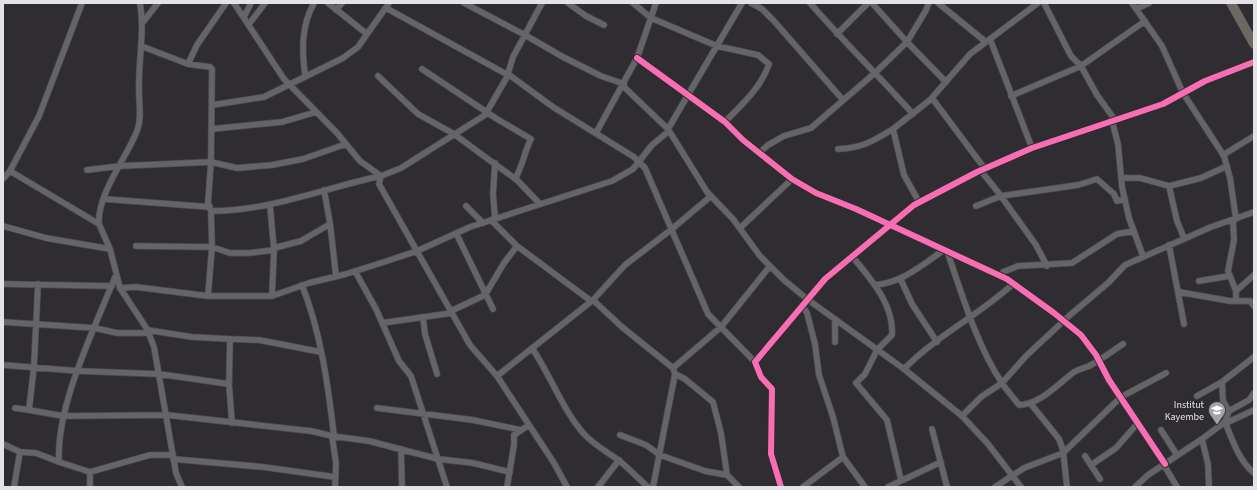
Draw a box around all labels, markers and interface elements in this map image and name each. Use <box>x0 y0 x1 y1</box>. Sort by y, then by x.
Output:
place label: Institut Kayembe <box>1165 398 1205 424</box>
school or university icon: Institut Kayembe <box>1207 400 1227 425</box>

